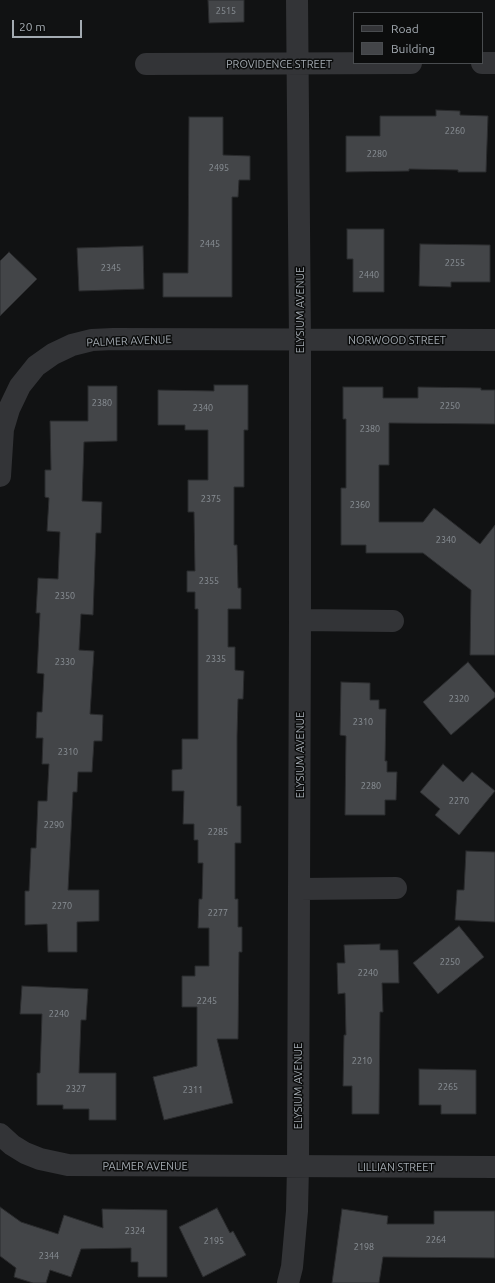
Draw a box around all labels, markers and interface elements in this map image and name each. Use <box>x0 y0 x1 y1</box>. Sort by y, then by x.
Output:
house number: 2515 <box>216 6 236 16</box>
scale bar <box>14 12 84 38</box>
legend <box>353 12 483 64</box>
text: 20 m <box>19 20 46 33</box>
text: Road <box>391 22 419 35</box>
text: Building <box>391 42 435 55</box>
street label: PROVIDENCE STREET <box>226 57 332 71</box>
house number: 2260 <box>445 126 465 136</box>
house number: 2280 <box>367 149 387 159</box>
house number: 2495 <box>209 163 229 173</box>
house number: 2445 <box>200 239 220 249</box>
house number: 2255 <box>445 258 465 268</box>
house number: 2345 <box>101 263 121 273</box>
street label: ELYSIUM AVENUE <box>293 267 307 353</box>
house number: 2440 <box>359 270 379 280</box>
street label: PALMER AVENUE <box>86 333 172 349</box>
street label: NORWOOD STREET <box>348 333 446 347</box>
house number: 2380 <box>92 398 112 408</box>
house number: 2250 <box>440 401 460 411</box>
house number: 2340 <box>193 403 213 413</box>
house number: 2380 <box>360 424 380 434</box>
house number: 2375 <box>201 494 221 504</box>
house number: 2360 <box>350 500 370 510</box>
house number: 2340 <box>436 535 456 545</box>
house number: 2355 <box>199 576 219 586</box>
house number: 2350 <box>55 591 75 601</box>
house number: 2335 <box>206 654 226 664</box>
house number: 2330 <box>55 657 75 667</box>
house number: 2320 <box>449 694 469 704</box>
street label: ELYSIUM AVENUE <box>293 712 307 798</box>
house number: 2310 <box>353 717 373 727</box>
house number: 2310 <box>58 747 78 757</box>
house number: 2280 <box>361 781 381 791</box>
house number: 2270 <box>449 796 469 806</box>
house number: 2290 <box>44 820 64 830</box>
house number: 2285 <box>208 827 228 837</box>
house number: 2270 <box>52 901 72 911</box>
house number: 2277 <box>208 908 228 918</box>
house number: 2250 <box>440 957 460 967</box>
house number: 2240 <box>358 968 378 978</box>
house number: 2245 <box>197 996 217 1006</box>
house number: 2240 <box>49 1009 69 1019</box>
street label: ELYSIUM AVENUE <box>291 1043 305 1129</box>
house number: 2210 <box>352 1056 372 1066</box>
house number: 2265 <box>438 1082 458 1092</box>
house number: 2327 <box>66 1084 86 1094</box>
house number: 2311 <box>183 1085 203 1095</box>
street label: PALMER AVENUE <box>102 1159 188 1173</box>
street label: LILLIAN STREET <box>357 1160 435 1174</box>
house number: 2324 <box>125 1226 145 1236</box>
house number: 2264 <box>426 1235 446 1245</box>
house number: 2195 <box>204 1236 224 1246</box>
house number: 2198 <box>354 1242 374 1252</box>
house number: 2344 <box>39 1251 59 1261</box>

